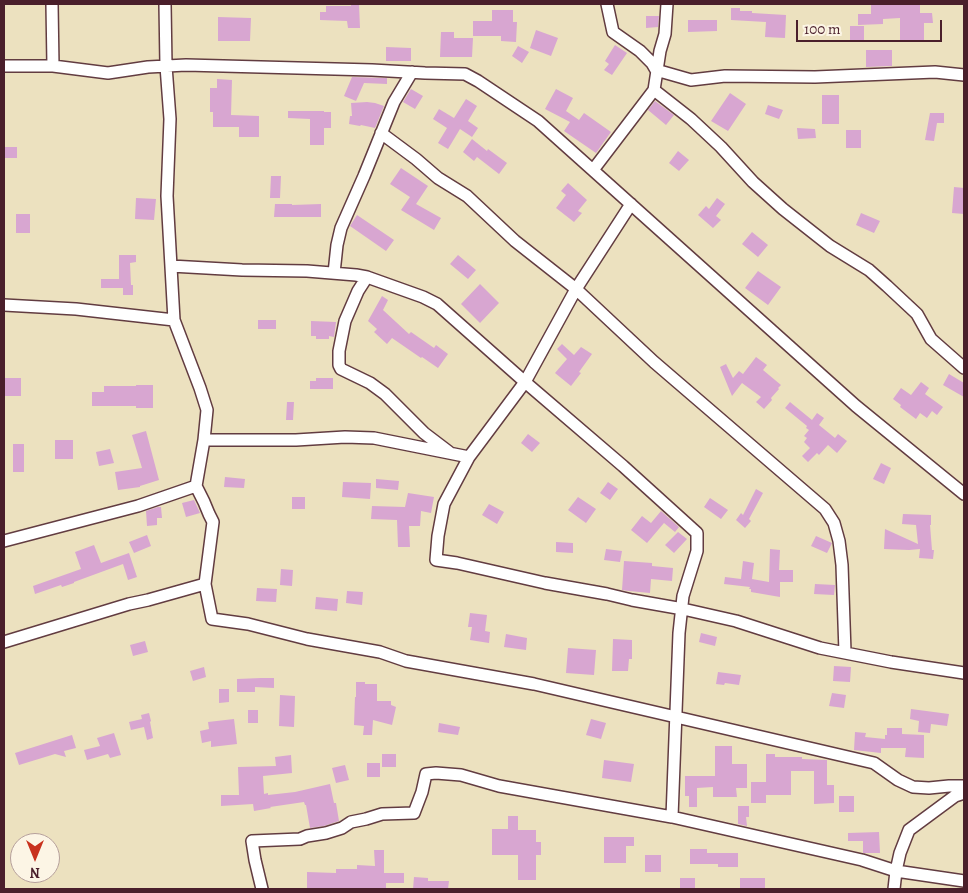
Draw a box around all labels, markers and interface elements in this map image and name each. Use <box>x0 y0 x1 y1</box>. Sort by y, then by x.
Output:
scale bar <box>798 10 944 42</box>
text: 100 m <box>804 19 841 39</box>
north arrow <box>10 833 60 883</box>
text: N <box>30 863 40 882</box>

